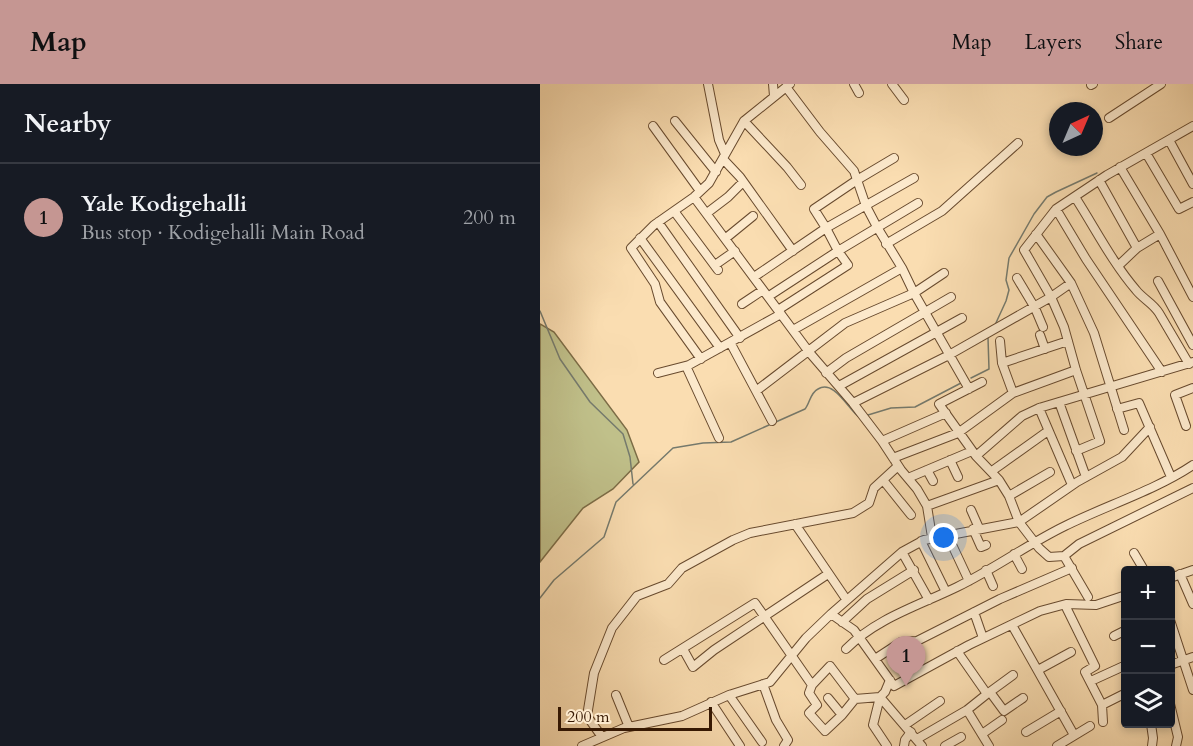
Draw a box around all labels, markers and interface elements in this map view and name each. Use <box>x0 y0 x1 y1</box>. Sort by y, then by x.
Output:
text: Map <box>30 23 87 61</box>
text: Map <box>952 28 992 57</box>
text: Layers <box>1025 28 1082 57</box>
text: Share <box>1115 28 1163 57</box>
north arrow <box>1049 102 1103 156</box>
text: Nearby <box>24 106 112 141</box>
text: Yale Kodigehalli <box>81 189 247 219</box>
text: 1 <box>38 204 49 231</box>
text: 200 m <box>463 204 516 231</box>
text: Bus stop · Kodigehalli Main Road <box>81 219 365 246</box>
your location <box>929 523 958 552</box>
map controls <box>1121 566 1175 728</box>
button: + <box>1121 566 1175 620</box>
button: − <box>1121 620 1175 674</box>
pin: 1 <box>886 636 926 686</box>
button: layers <box>1121 674 1175 728</box>
scale bar <box>558 704 712 732</box>
text: 200 m <box>567 706 609 728</box>

